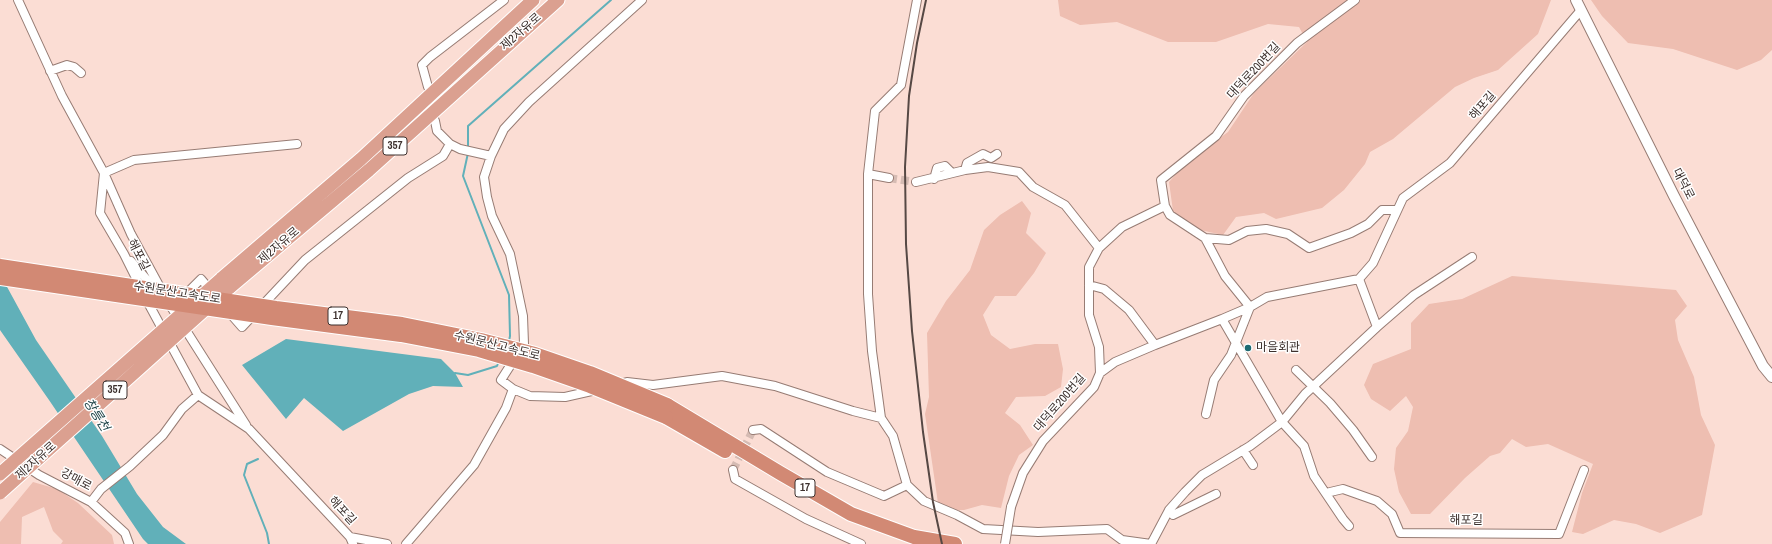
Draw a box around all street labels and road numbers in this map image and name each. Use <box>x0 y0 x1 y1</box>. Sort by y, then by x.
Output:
street label: 제2자유로 <box>498 10 544 54</box>
street label: 대덕로200번길 <box>1224 40 1284 102</box>
street label: 해포길 <box>1467 89 1499 123</box>
road number: 357 <box>383 137 407 155</box>
street label: 대덕로 <box>1669 166 1697 202</box>
street label: 제2자유로 <box>255 225 303 267</box>
street label: 해포길 <box>124 237 152 273</box>
street label: 수원문산고속도로 <box>132 279 222 307</box>
road number: 17 <box>328 307 348 325</box>
street label: 수원문산고속도로 <box>452 328 542 364</box>
street label: 대덕로200번길 <box>1031 371 1089 435</box>
road number: 357 <box>103 381 127 399</box>
street label: 제2자유로 <box>13 439 59 483</box>
street label: 강매로 <box>58 466 94 494</box>
road number: 17 <box>795 479 815 497</box>
street label: 해포길 <box>325 494 359 528</box>
street label: 해포길 <box>1449 514 1483 528</box>

